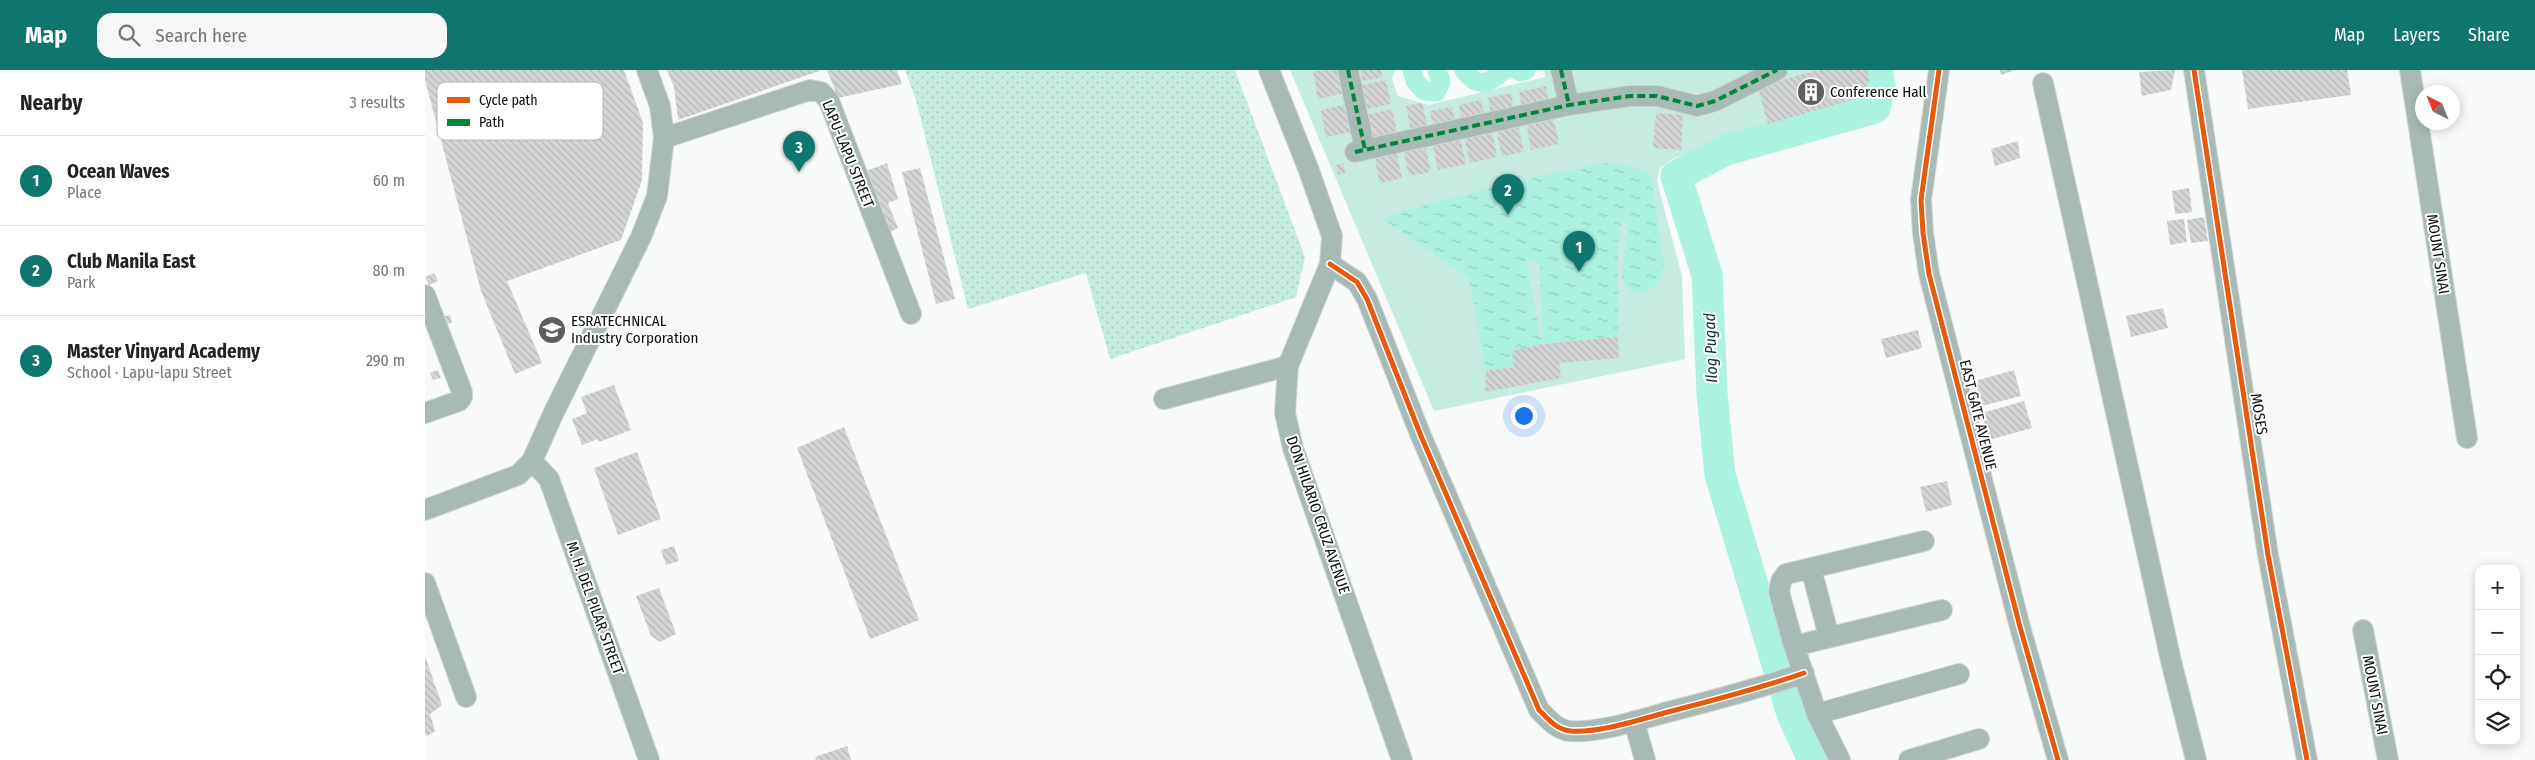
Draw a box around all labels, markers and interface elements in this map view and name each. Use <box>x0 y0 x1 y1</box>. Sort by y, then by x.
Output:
search box <box>97 13 447 58</box>
text: Map <box>25 21 67 49</box>
icon: search <box>115 21 143 49</box>
text: Search here <box>155 24 247 47</box>
text: Map <box>2334 24 2365 46</box>
text: Layers <box>2393 24 2440 46</box>
text: Share <box>2468 24 2510 46</box>
building icon: Conference Hall <box>1796 77 1826 107</box>
legend <box>437 82 603 140</box>
place label: Conference Hall <box>1830 83 1926 101</box>
north arrow <box>2415 85 2460 130</box>
text: Nearby <box>20 90 82 116</box>
text: Cycle path <box>479 92 538 109</box>
text: 3 results <box>349 93 405 112</box>
street label: LAPU-LAPU STREET <box>818 97 878 211</box>
text: Path <box>479 114 504 131</box>
pin: 3 <box>783 131 815 172</box>
text: Ocean Waves <box>67 160 170 183</box>
text: 1 <box>33 171 39 190</box>
text: 60 m <box>373 171 405 190</box>
pin: 2 <box>1492 174 1524 215</box>
text: Place <box>67 183 102 202</box>
street label: MOUNT SINAI <box>2423 213 2453 295</box>
pin: 1 <box>1563 231 1595 272</box>
text: Club Manila East <box>67 250 196 273</box>
text: 2 <box>32 261 40 280</box>
text: 80 m <box>373 261 405 280</box>
text: Park <box>67 273 95 292</box>
place label: ESRATECHNICAL Industry Corporation <box>571 312 698 347</box>
water label: Ilog Pugad <box>1700 312 1721 383</box>
school or university icon: ESRATECHNICAL Industry Corporation <box>537 315 567 345</box>
text: Master Vinyard Academy <box>67 340 260 363</box>
text: 3 <box>32 351 40 370</box>
text: 290 m <box>366 351 405 370</box>
street label: EAST GATE AVENUE <box>1956 358 2000 472</box>
text: School · Lapu-lapu Street <box>67 363 232 382</box>
street label: MOSES <box>2247 392 2271 436</box>
your location <box>1511 403 1537 429</box>
street label: DON HILARIO CRUZ AVENUE <box>1283 434 1353 596</box>
street label: M. H. DEL PILAR STREET <box>563 539 627 677</box>
map controls <box>2475 565 2520 745</box>
button: + <box>2475 565 2520 610</box>
button: − <box>2475 610 2520 655</box>
street label: MOUNT SINAI <box>2358 654 2392 736</box>
button: locate <box>2475 655 2520 700</box>
button: layers <box>2475 700 2520 745</box>

